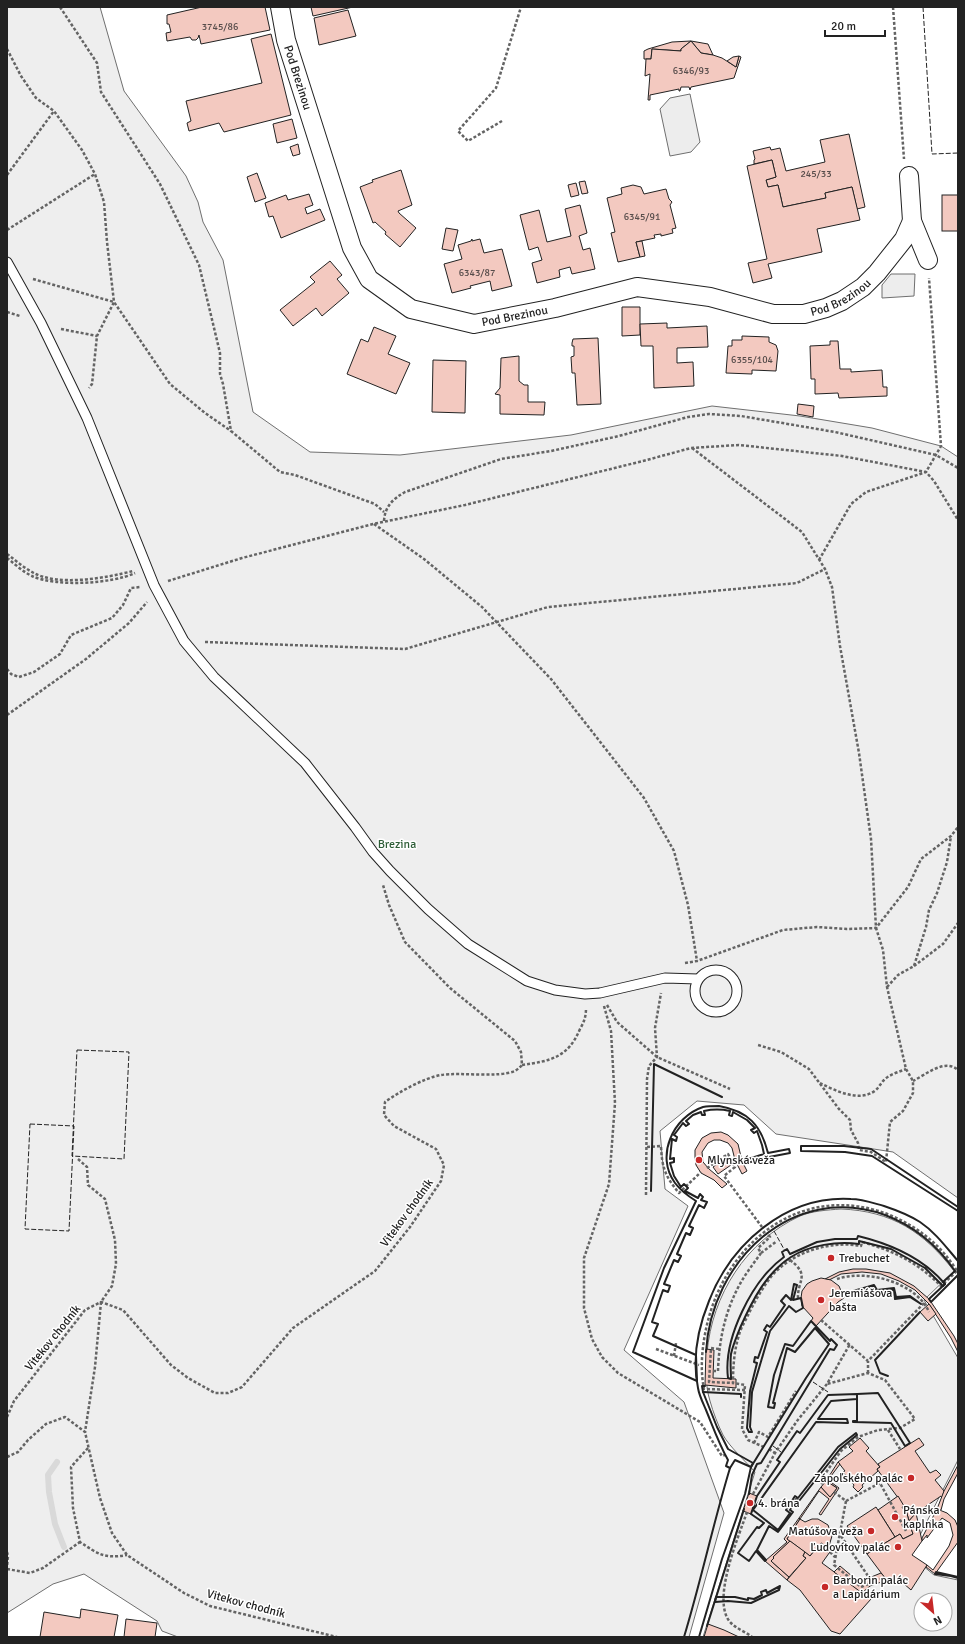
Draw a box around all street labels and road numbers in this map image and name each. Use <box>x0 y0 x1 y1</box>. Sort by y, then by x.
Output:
street label: Pod Brezinou <box>281 43 315 112</box>
street label: Pod Brezinou <box>809 276 874 319</box>
street label: Pod Brezinou <box>480 302 549 330</box>
street label: Vitekov chodník <box>377 1176 437 1250</box>
street label: Vitekov chodník <box>22 1302 84 1374</box>
street label: Vitekov chodník <box>205 1586 287 1622</box>

